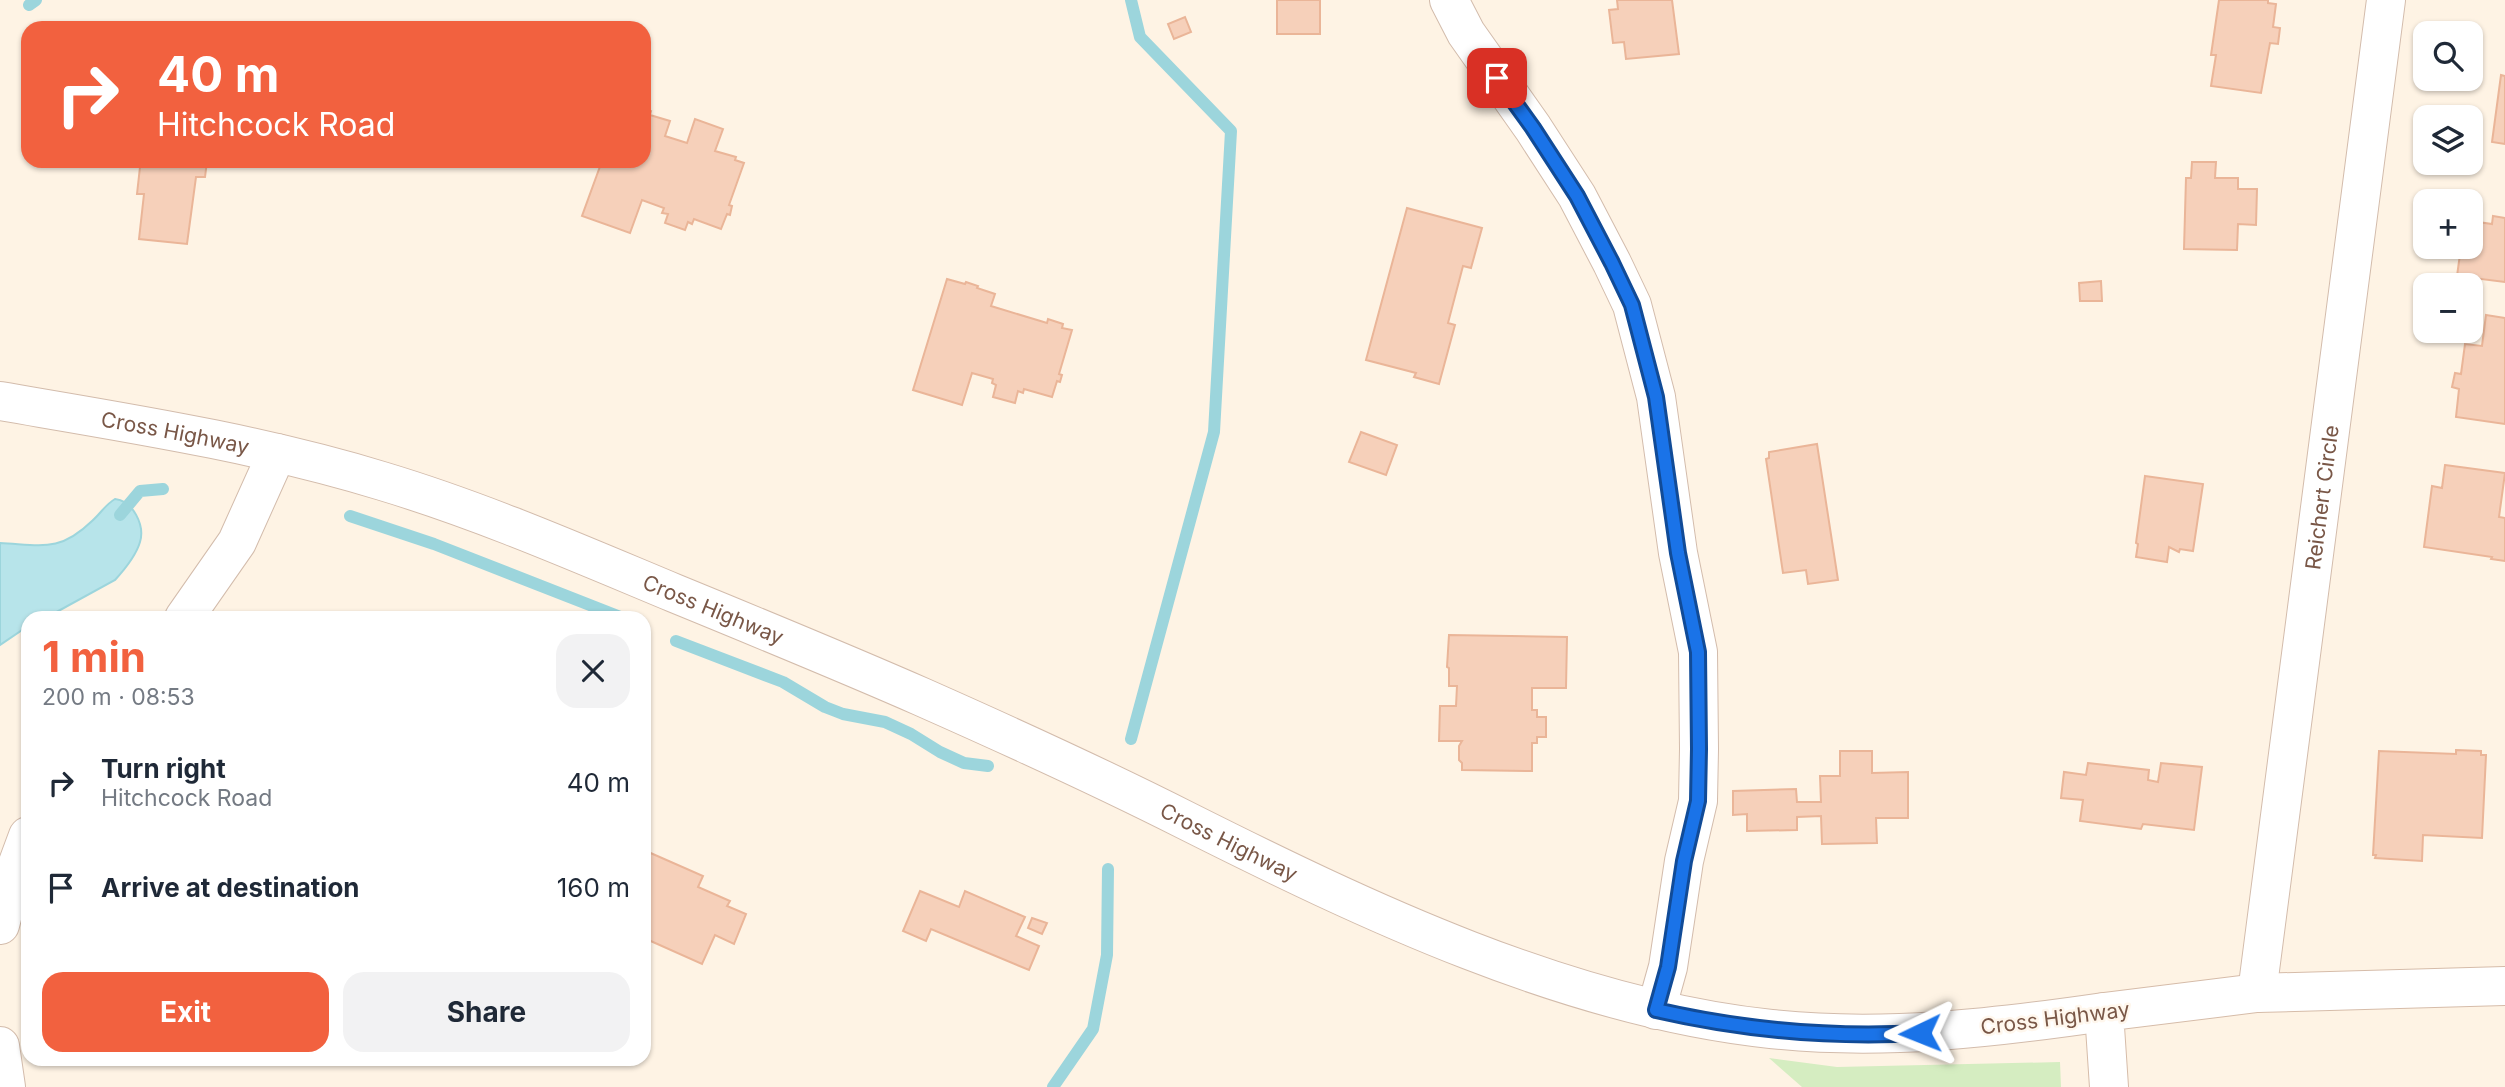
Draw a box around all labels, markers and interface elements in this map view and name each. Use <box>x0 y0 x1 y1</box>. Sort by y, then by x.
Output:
map controls <box>2413 21 2483 343</box>
button: search <box>2413 21 2483 91</box>
text: 40 m <box>157 45 280 104</box>
pin <box>1467 48 1527 108</box>
icon: right <box>42 49 133 140</box>
icon: arrive <box>1478 59 1516 97</box>
text: Hitchcock Road <box>157 105 395 144</box>
button: layers <box>2413 105 2483 175</box>
button: + <box>2413 189 2483 259</box>
button: − <box>2413 273 2483 343</box>
street label: Cross Highway <box>99 406 252 459</box>
street label: Reichert Circle <box>2300 423 2343 571</box>
street label: Cross Highway <box>639 569 788 649</box>
text: 1 min <box>42 631 146 682</box>
button: close <box>556 634 630 708</box>
text: 200 m · 08:53 <box>42 683 195 711</box>
text: Turn right <box>101 753 226 784</box>
icon: right <box>42 764 80 802</box>
text: 40 m <box>567 767 630 798</box>
text: Hitchcock Road <box>101 784 272 812</box>
street label: Cross Highway <box>1156 797 1302 886</box>
icon: arrive <box>42 869 80 907</box>
text: Arrive at destination <box>101 872 360 903</box>
text: 160 m <box>557 872 630 903</box>
button: Exit <box>42 972 329 1052</box>
button: Share <box>343 972 630 1052</box>
position arrow <box>1883 996 1957 1070</box>
street label: Cross Highway <box>1979 996 2131 1040</box>

